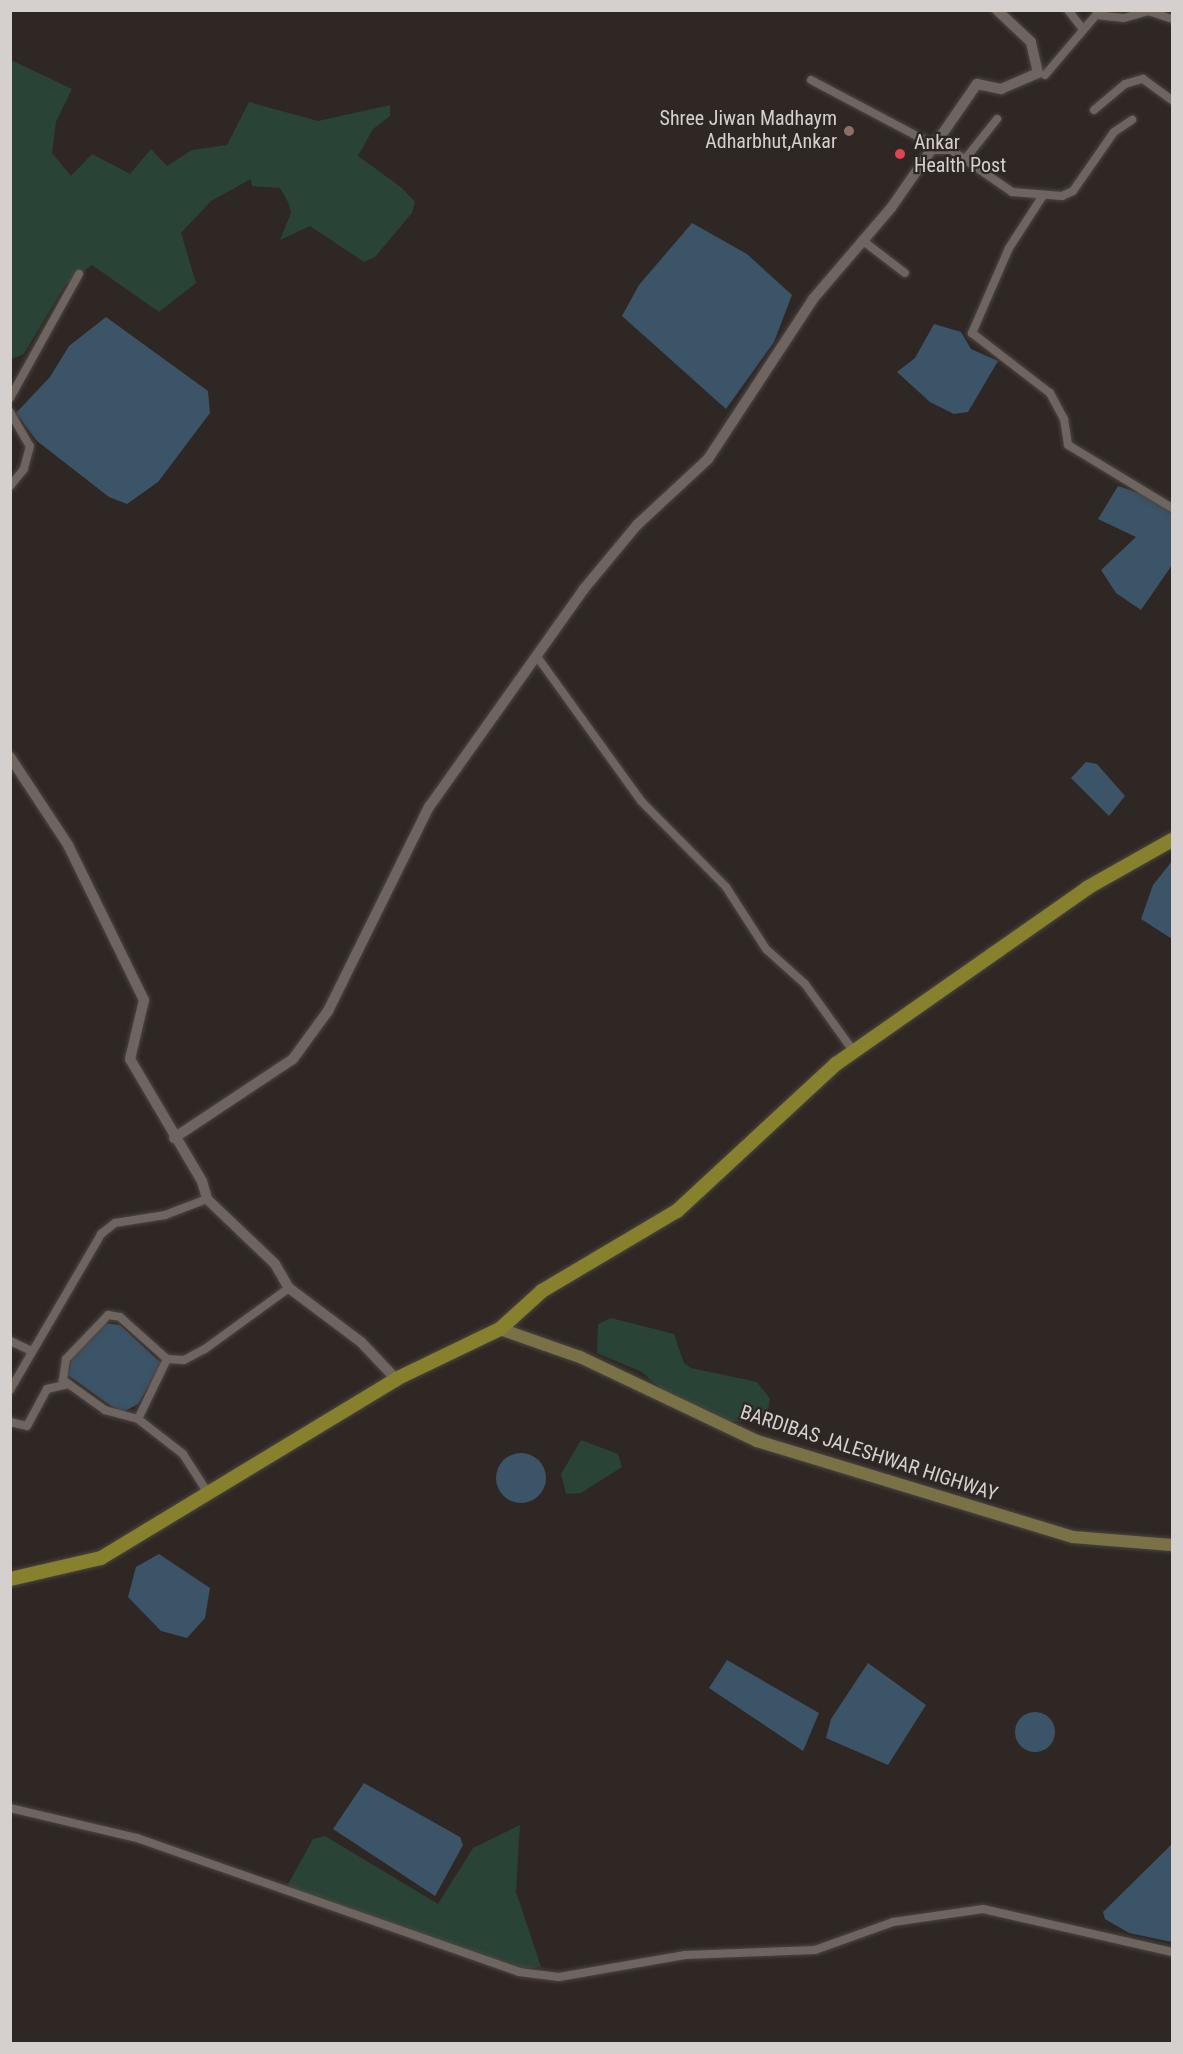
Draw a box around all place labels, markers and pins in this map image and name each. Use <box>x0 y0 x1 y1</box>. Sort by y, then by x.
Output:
place label: Shree Jiwan Madhaym Adharbhut,Ankar <box>660 107 837 154</box>
marker: Shree Jiwan Madhaym Adharbhut,Ankar <box>842 124 856 138</box>
place label: Ankar Health Post <box>914 130 1006 177</box>
marker: Ankar Health Post <box>891 145 909 163</box>

